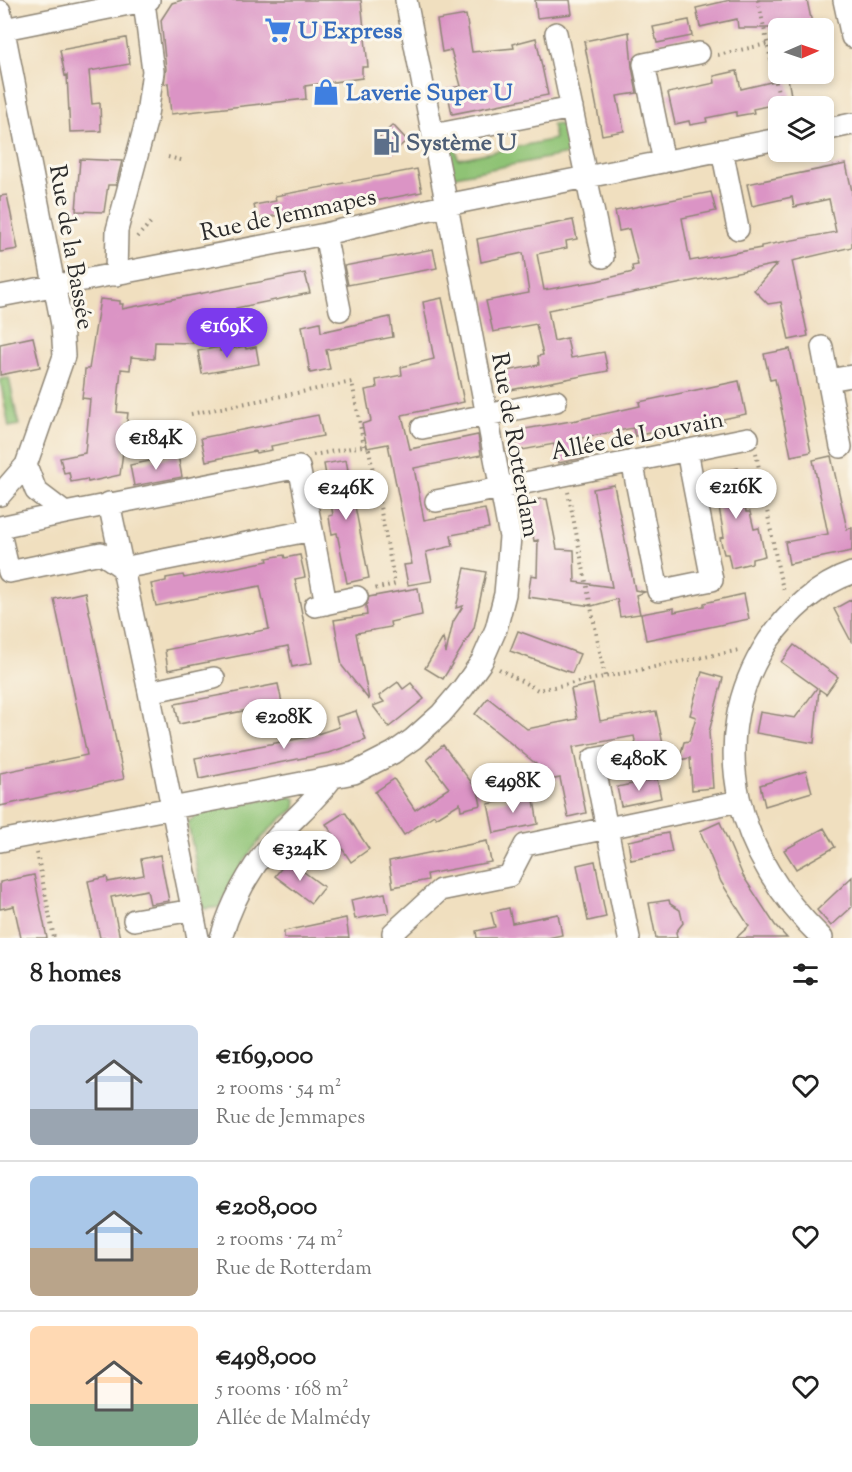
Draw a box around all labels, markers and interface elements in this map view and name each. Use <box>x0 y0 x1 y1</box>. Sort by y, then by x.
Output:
supermarket icon: U Express <box>263 15 293 45</box>
place label: U Express <box>298 15 402 49</box>
north arrow <box>768 18 834 84</box>
map controls <box>768 18 834 162</box>
shop icon: Laverie Super U <box>311 77 341 107</box>
place label: Laverie Super U <box>346 77 513 111</box>
button: layers <box>768 96 834 162</box>
fuel station icon: Système U <box>371 127 401 157</box>
place label: Système U <box>406 127 517 161</box>
street label: Rue de la Bassée <box>39 162 101 332</box>
street label: Rue de Jemmapes <box>197 181 379 251</box>
pin: €169K <box>185 308 269 359</box>
text: €169K <box>200 313 254 342</box>
street label: Rue de Rotterdam <box>481 350 547 540</box>
street label: Allée de Louvain <box>548 404 727 470</box>
pin: €184K <box>114 420 198 471</box>
text: €184K <box>129 425 183 454</box>
pin: €216K <box>694 469 778 520</box>
pin: €246K <box>304 470 388 521</box>
text: €216K <box>710 474 762 503</box>
text: €246K <box>318 475 374 504</box>
pin: €208K <box>242 699 326 750</box>
text: €208K <box>256 704 312 733</box>
pin: €480K <box>597 741 681 792</box>
text: €480K <box>611 746 667 775</box>
pin: €498K <box>471 763 555 814</box>
text: €498K <box>485 768 541 797</box>
pin: €324K <box>258 831 342 882</box>
text: €324K <box>273 836 327 865</box>
text: 8 homes <box>30 956 121 993</box>
icon: filters <box>789 958 822 991</box>
text: €169,000 <box>216 1038 313 1075</box>
icon: home <box>78 1049 150 1121</box>
icon: heart <box>789 1069 822 1102</box>
text: 2 rooms · 54 m² <box>216 1075 341 1104</box>
text: Rue de Jemmapes <box>216 1104 365 1133</box>
text: €208,000 <box>216 1189 317 1226</box>
icon: home <box>78 1200 150 1272</box>
icon: heart <box>789 1220 822 1253</box>
text: 2 rooms · 74 m² <box>216 1226 343 1255</box>
text: Rue de Rotterdam <box>216 1255 372 1284</box>
text: €498,000 <box>216 1339 316 1376</box>
icon: home <box>78 1350 150 1422</box>
icon: heart <box>789 1370 822 1403</box>
text: 5 rooms · 168 m² <box>216 1376 349 1405</box>
text: Allée de Malmédy <box>216 1405 371 1434</box>

